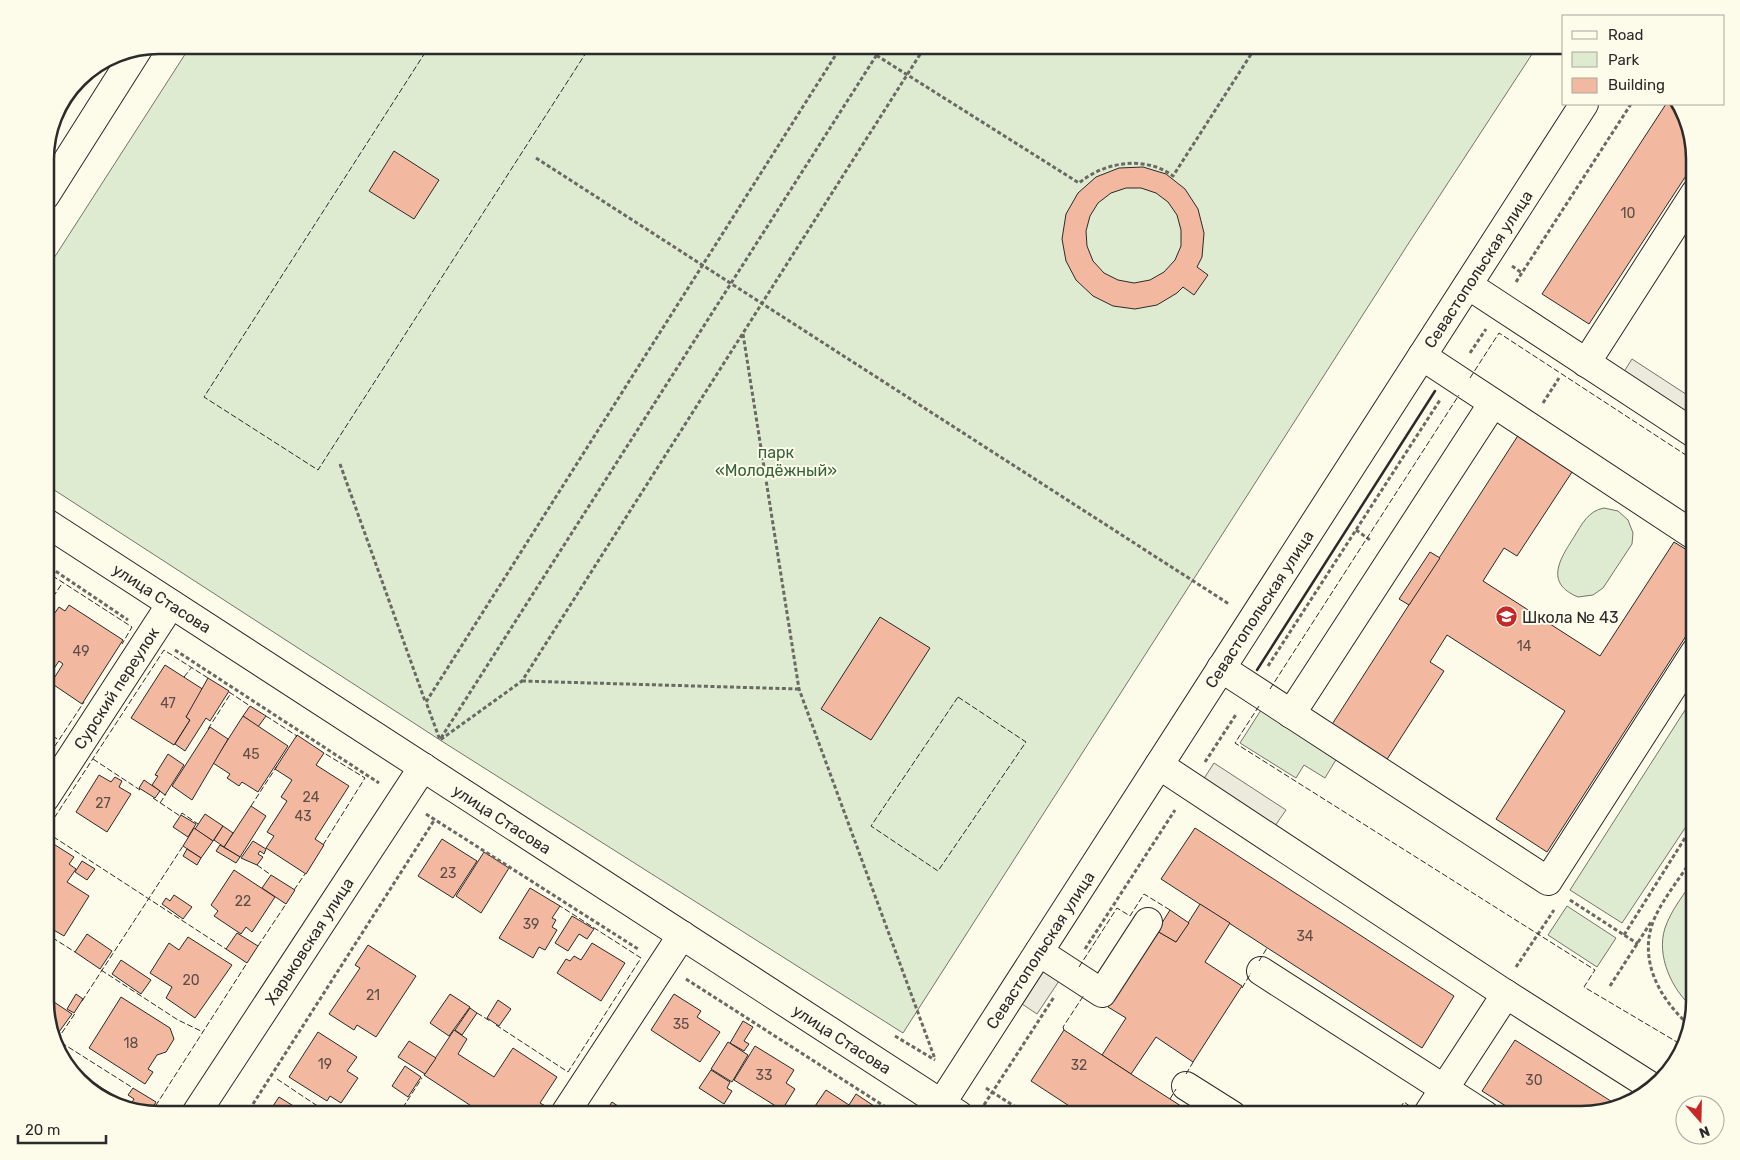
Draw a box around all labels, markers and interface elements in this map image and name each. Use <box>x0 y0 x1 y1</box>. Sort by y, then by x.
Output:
legend <box>1562 15 1725 105</box>
text: Road <box>1608 26 1644 44</box>
text: Park <box>1608 51 1639 69</box>
text: Building <box>1608 76 1665 94</box>
street label: Севастопольская улица <box>1420 187 1537 352</box>
house number: 10 <box>1621 205 1636 222</box>
park label: парк «Молодёжный» <box>715 443 837 480</box>
street label: Севастопольская улица <box>1201 527 1318 692</box>
street label: улица Стасова <box>109 560 214 637</box>
school or university icon: Школа № 43 <box>1494 605 1518 629</box>
place label: Школа № 43 <box>1522 608 1619 627</box>
street label: Сурский переулок <box>70 623 163 753</box>
house number: 14 <box>1517 638 1532 655</box>
house number: 49 <box>73 643 89 660</box>
house number: 47 <box>160 695 176 712</box>
house number: 45 <box>242 746 260 763</box>
street label: улица Стасова <box>449 781 554 858</box>
house number: 24 <box>303 789 320 806</box>
house number: 27 <box>95 795 111 812</box>
house number: 43 <box>294 808 312 825</box>
house number: 23 <box>440 865 456 882</box>
street label: Севастопольская улица <box>982 868 1099 1033</box>
street label: Харьковская улица <box>261 874 358 1008</box>
house number: 22 <box>235 893 251 910</box>
house number: 39 <box>523 916 539 933</box>
house number: 34 <box>1296 928 1314 945</box>
house number: 20 <box>182 972 200 989</box>
house number: 21 <box>366 987 380 1004</box>
street label: улица Стасова <box>789 1001 894 1078</box>
house number: 35 <box>673 1016 689 1033</box>
house number: 18 <box>124 1035 139 1052</box>
house number: 19 <box>318 1056 332 1073</box>
house number: 32 <box>1071 1057 1087 1074</box>
house number: 33 <box>756 1067 772 1084</box>
house number: 30 <box>1525 1072 1543 1089</box>
north arrow <box>1675 1095 1725 1145</box>
scale bar <box>18 1112 105 1144</box>
text: 20 m <box>25 1121 60 1139</box>
text: N <box>1697 1122 1712 1141</box>

